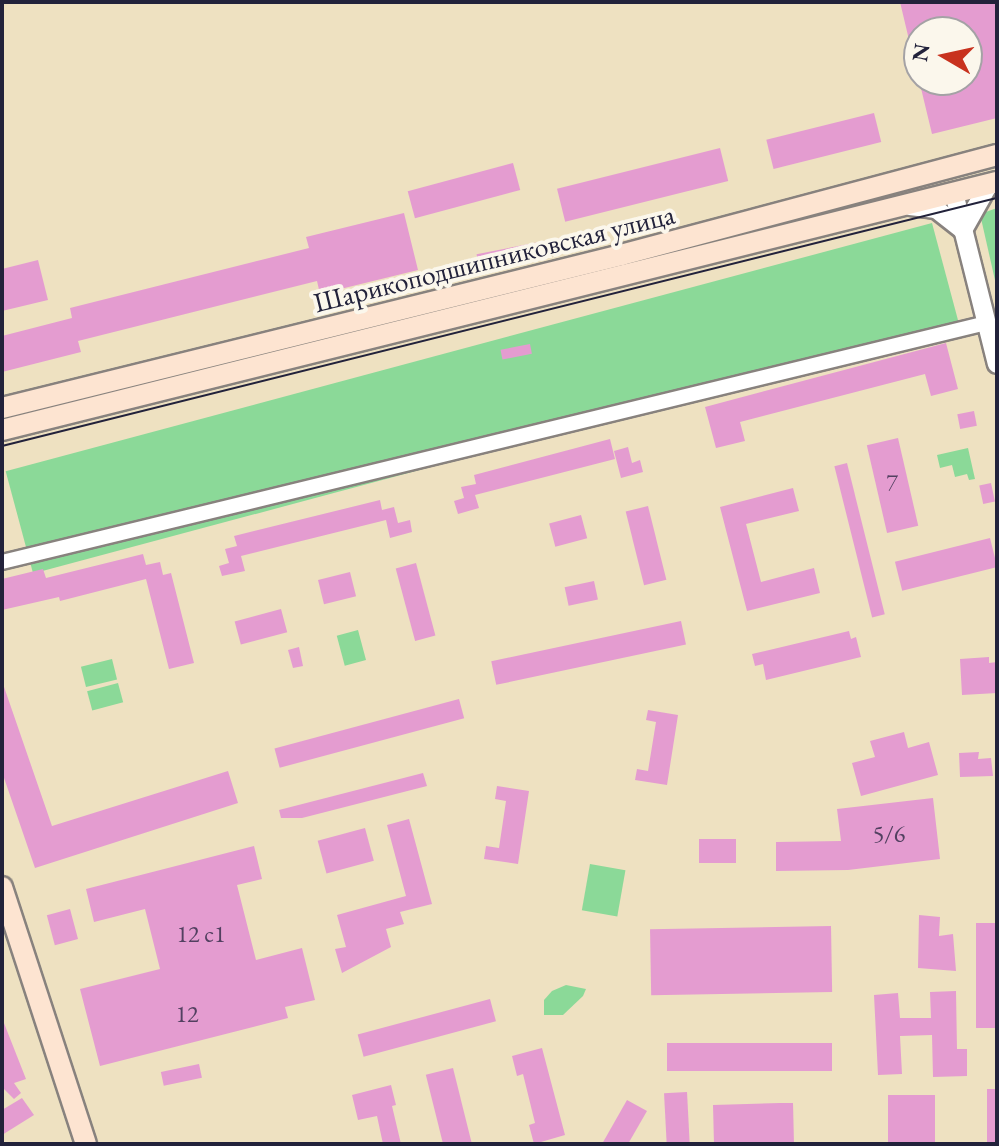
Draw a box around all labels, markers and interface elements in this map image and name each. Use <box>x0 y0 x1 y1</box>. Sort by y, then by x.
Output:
north arrow <box>903 16 983 96</box>
text: N <box>905 41 936 64</box>
street label: Шарикоподшипниковская улица <box>310 197 678 319</box>
house number: 7 <box>886 469 898 497</box>
house number: 5/6 <box>873 820 905 848</box>
house number: 12 с1 <box>176 920 226 948</box>
house number: 12 <box>175 1000 199 1028</box>

